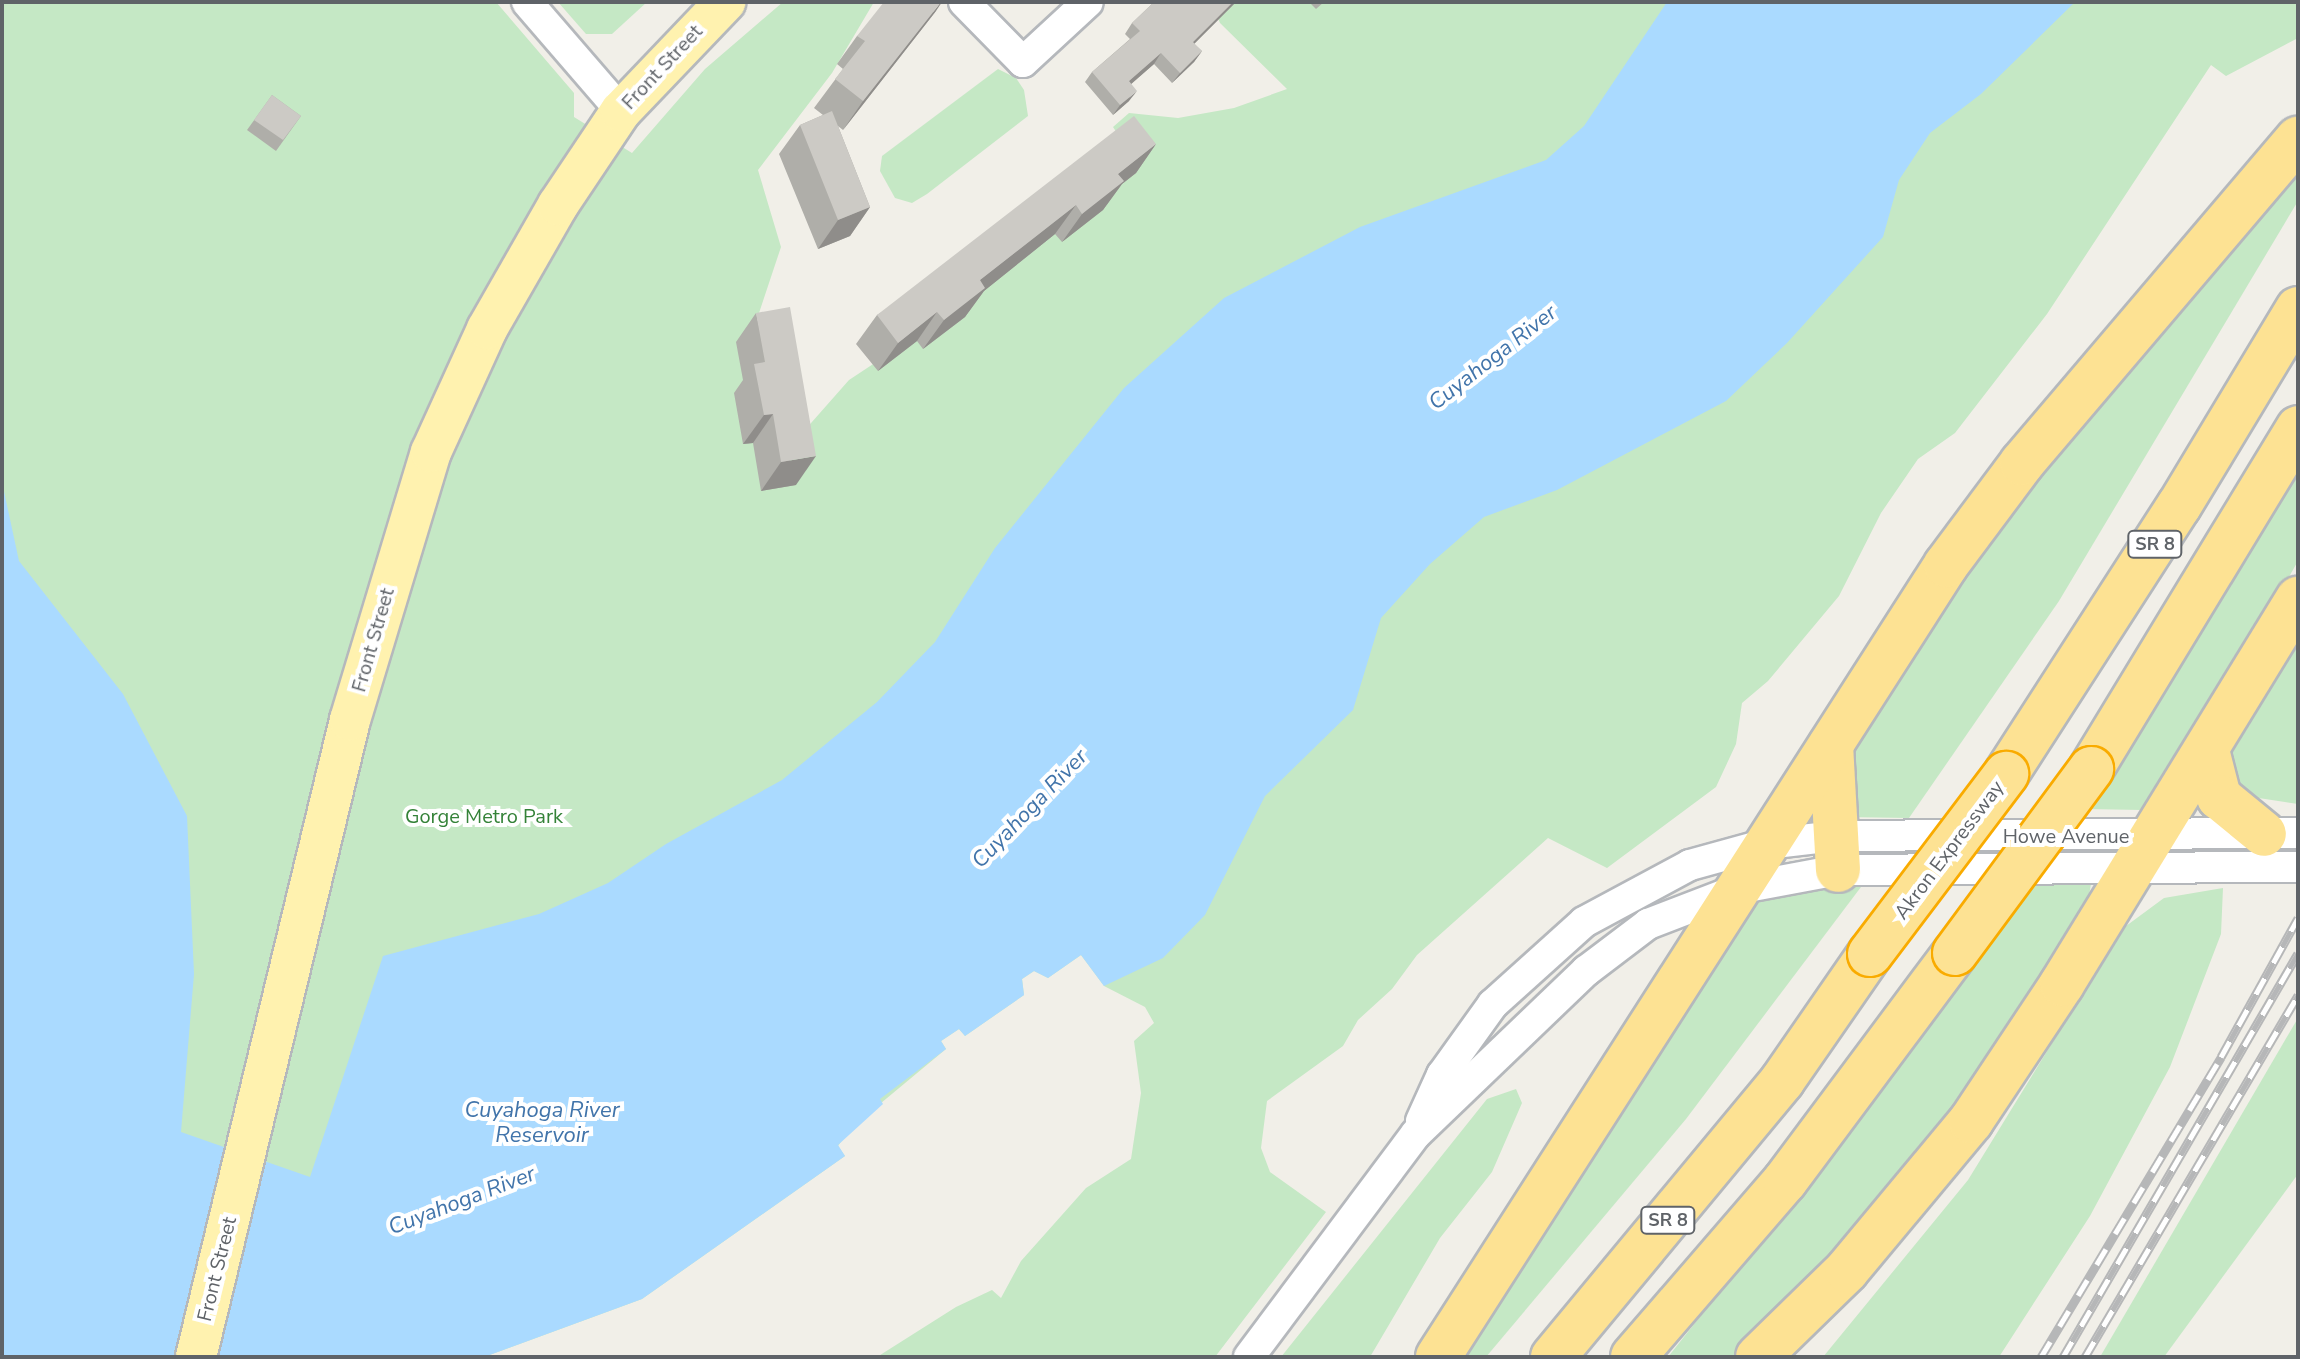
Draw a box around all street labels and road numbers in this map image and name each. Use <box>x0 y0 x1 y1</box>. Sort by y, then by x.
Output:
street label: Front Street <box>617 20 707 114</box>
road number: SR 8 <box>2127 530 2183 558</box>
street label: Front Street <box>347 585 399 695</box>
street label: Akron Expressway <box>1889 776 2009 924</box>
street label: Howe Avenue <box>2003 824 2129 848</box>
road number: SR 8 <box>1640 1206 1696 1234</box>
street label: Front Street <box>192 1214 242 1324</box>

